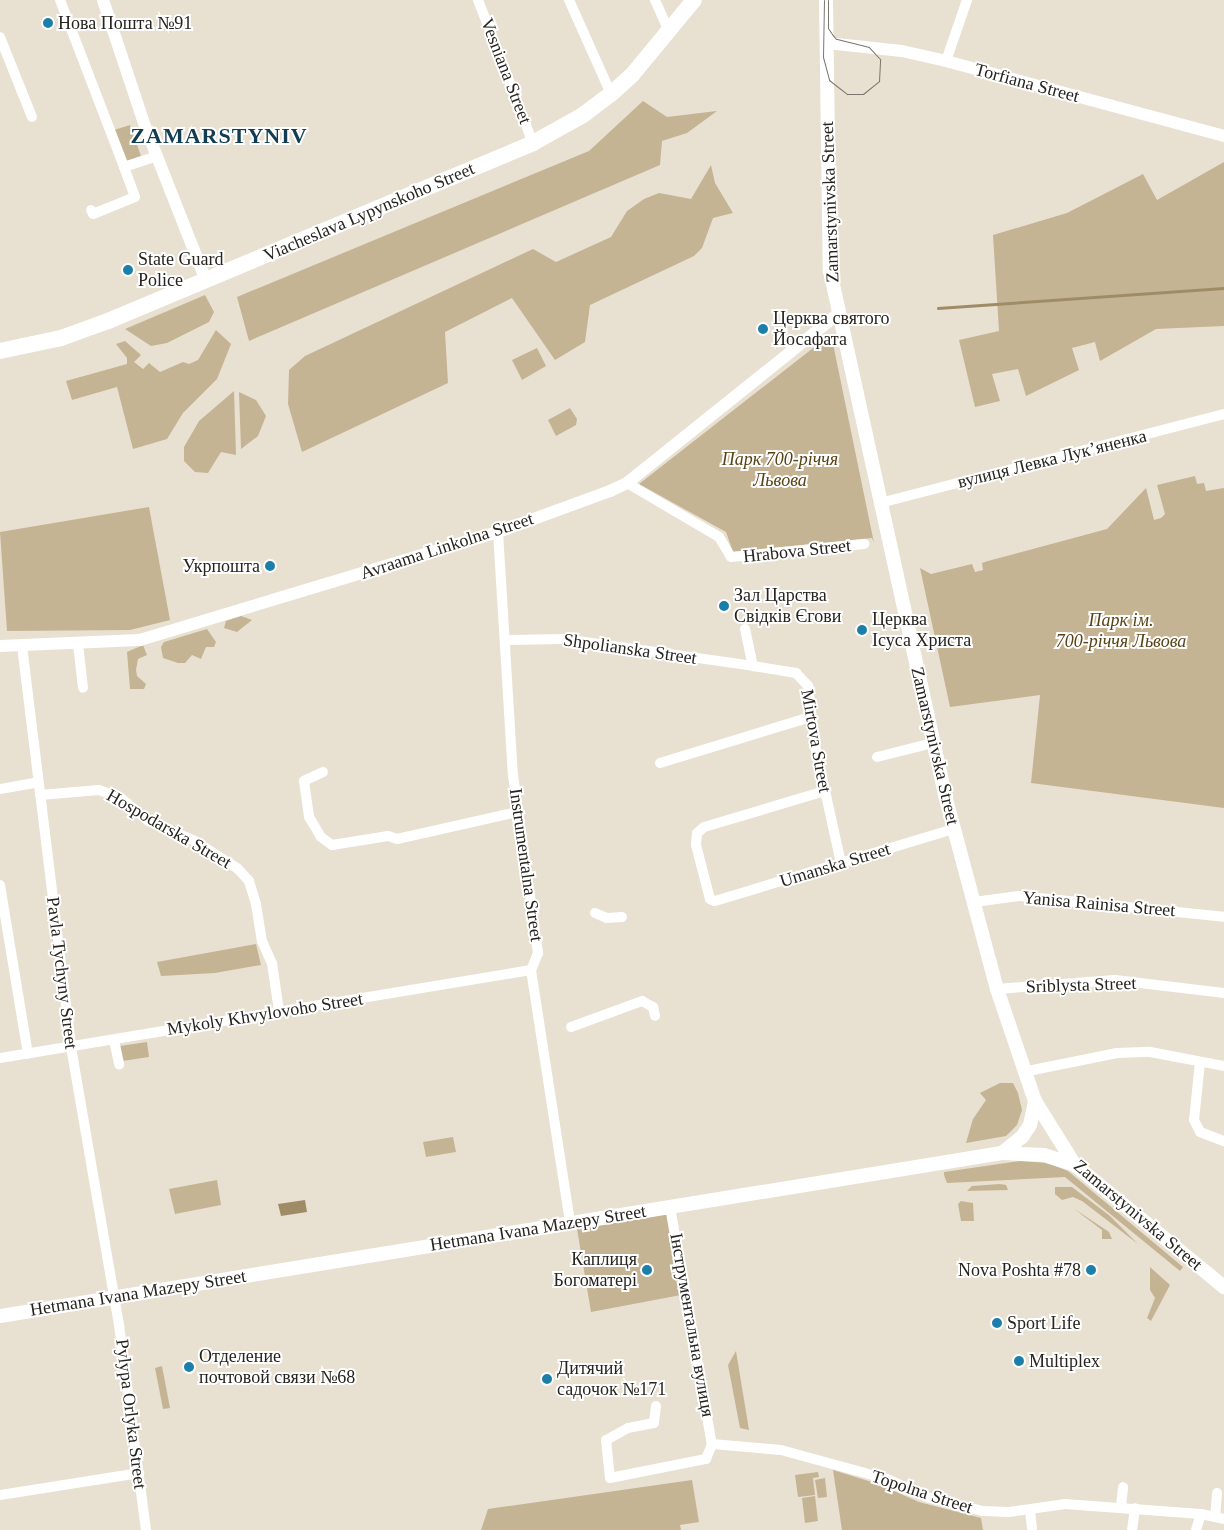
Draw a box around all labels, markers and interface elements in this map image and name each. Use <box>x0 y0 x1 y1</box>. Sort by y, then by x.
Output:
place label: Нова Пошта №91 <box>58 12 192 34</box>
street label: Vesniana Street <box>476 15 536 127</box>
marker: Нова Пошта №91 <box>42 17 54 29</box>
street label: Torfiana Street <box>972 59 1082 107</box>
street label: Zamarstynivska Street <box>816 121 844 283</box>
district label: ZAMARSTYNIV <box>129 123 309 149</box>
street label: Viacheslava Lypynskoho Street <box>260 158 478 266</box>
place label: State Guard Police <box>138 249 223 292</box>
marker: State Guard Police <box>122 264 134 276</box>
place label: Церква святого Йосафата <box>773 308 890 350</box>
marker: Церква святого Йосафата <box>757 323 769 335</box>
street label: вулиця Левка Лукʼяненка <box>955 425 1149 493</box>
park label: Парк 700-річчя Львова <box>722 449 838 492</box>
street label: Avraama Linkolna Street <box>358 508 536 584</box>
street label: Hrabova Street <box>742 535 852 567</box>
place label: Укрпошта <box>183 555 260 577</box>
marker: Укрпошта <box>264 560 276 572</box>
place label: Зал Царства Свідків Єгови <box>734 585 841 628</box>
marker: Зал Царства Свідків Єгови <box>718 600 730 612</box>
place label: Церква Ісуса Христа <box>872 609 971 652</box>
park label: Парк ім. 700-річчя Львова <box>1056 610 1186 652</box>
marker: Церква Ісуса Христа <box>856 624 868 636</box>
street label: Shpolianska Street <box>562 629 698 669</box>
street label: Zamarstynivska Street <box>906 665 964 827</box>
street label: Mirtova Street <box>796 688 836 794</box>
street label: Hospodarska Street <box>103 785 235 873</box>
street label: Instrumentalna Street <box>505 787 547 943</box>
street label: Umanska Street <box>777 838 893 892</box>
street label: Yanisa Rainisa Street <box>1022 887 1176 921</box>
street label: Pavla Tychyny Street <box>42 895 82 1051</box>
street label: Sriblysta Street <box>1025 972 1137 998</box>
street label: Mykoly Khvylovoho Street <box>166 988 364 1040</box>
street label: Zamarstynivska Street <box>1069 1155 1207 1275</box>
street label: Hetmana Ivana Mazepy Street <box>428 1200 648 1256</box>
street label: Інструментальна вулиця <box>665 1231 719 1419</box>
place label: Каплиця Богоматері <box>553 1249 637 1292</box>
place label: Nova Poshta #78 <box>958 1259 1081 1281</box>
marker: Каплиця Богоматері <box>641 1264 653 1276</box>
marker: Nova Poshta #78 <box>1085 1264 1097 1276</box>
street label: Hetmana Ivana Mazepy Street <box>28 1265 248 1321</box>
place label: Sport Life <box>1007 1312 1080 1334</box>
marker: Sport Life <box>991 1317 1003 1329</box>
street label: Pylypa Orlyka Street <box>111 1338 151 1490</box>
place label: Отделение почтовой связи №68 <box>199 1346 355 1388</box>
place label: Multiplex <box>1029 1350 1100 1372</box>
marker: Multiplex <box>1013 1355 1025 1367</box>
place label: Дитячий садочок №171 <box>557 1358 666 1400</box>
marker: Отделение почтовой связи №68 <box>183 1361 195 1373</box>
marker: Дитячий садочок №171 <box>541 1373 553 1385</box>
street label: Topolna Street <box>869 1465 975 1519</box>

